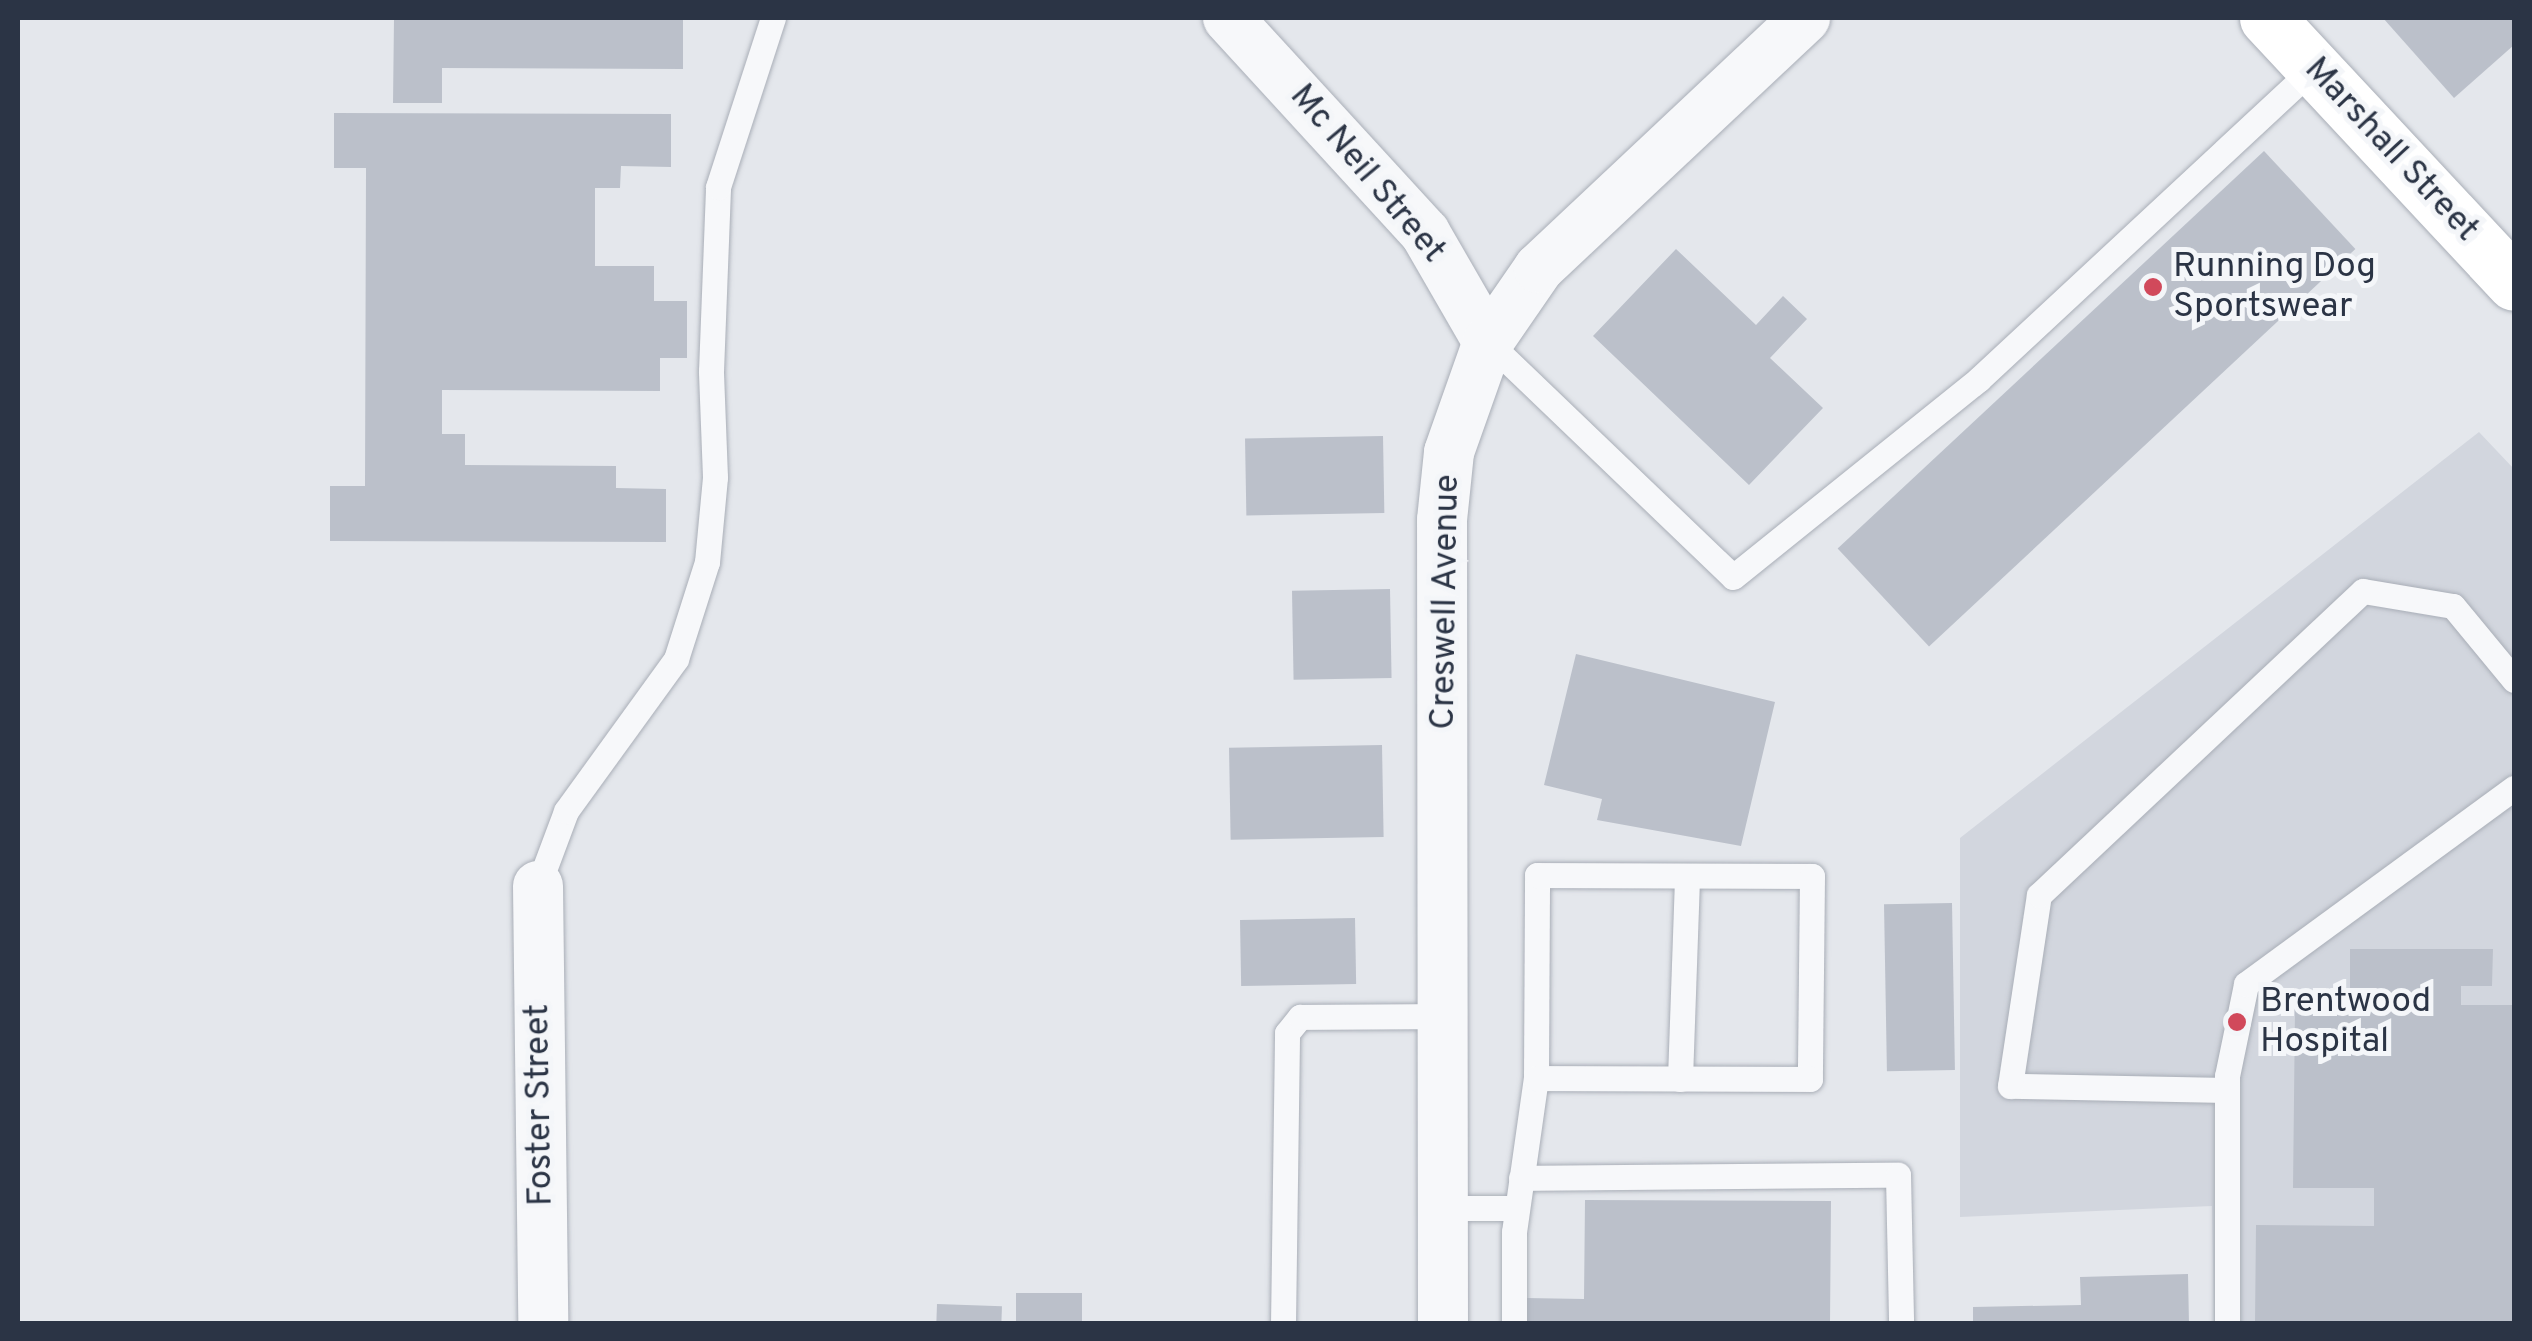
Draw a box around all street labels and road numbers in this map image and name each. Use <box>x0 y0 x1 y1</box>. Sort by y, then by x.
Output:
street label: Marshall Street <box>2295 49 2487 251</box>
street label: Mc Neil Street <box>1280 76 1454 272</box>
street label: Creswell Avenue <box>1423 473 1469 731</box>
street label: Foster Street <box>517 1003 563 1207</box>

